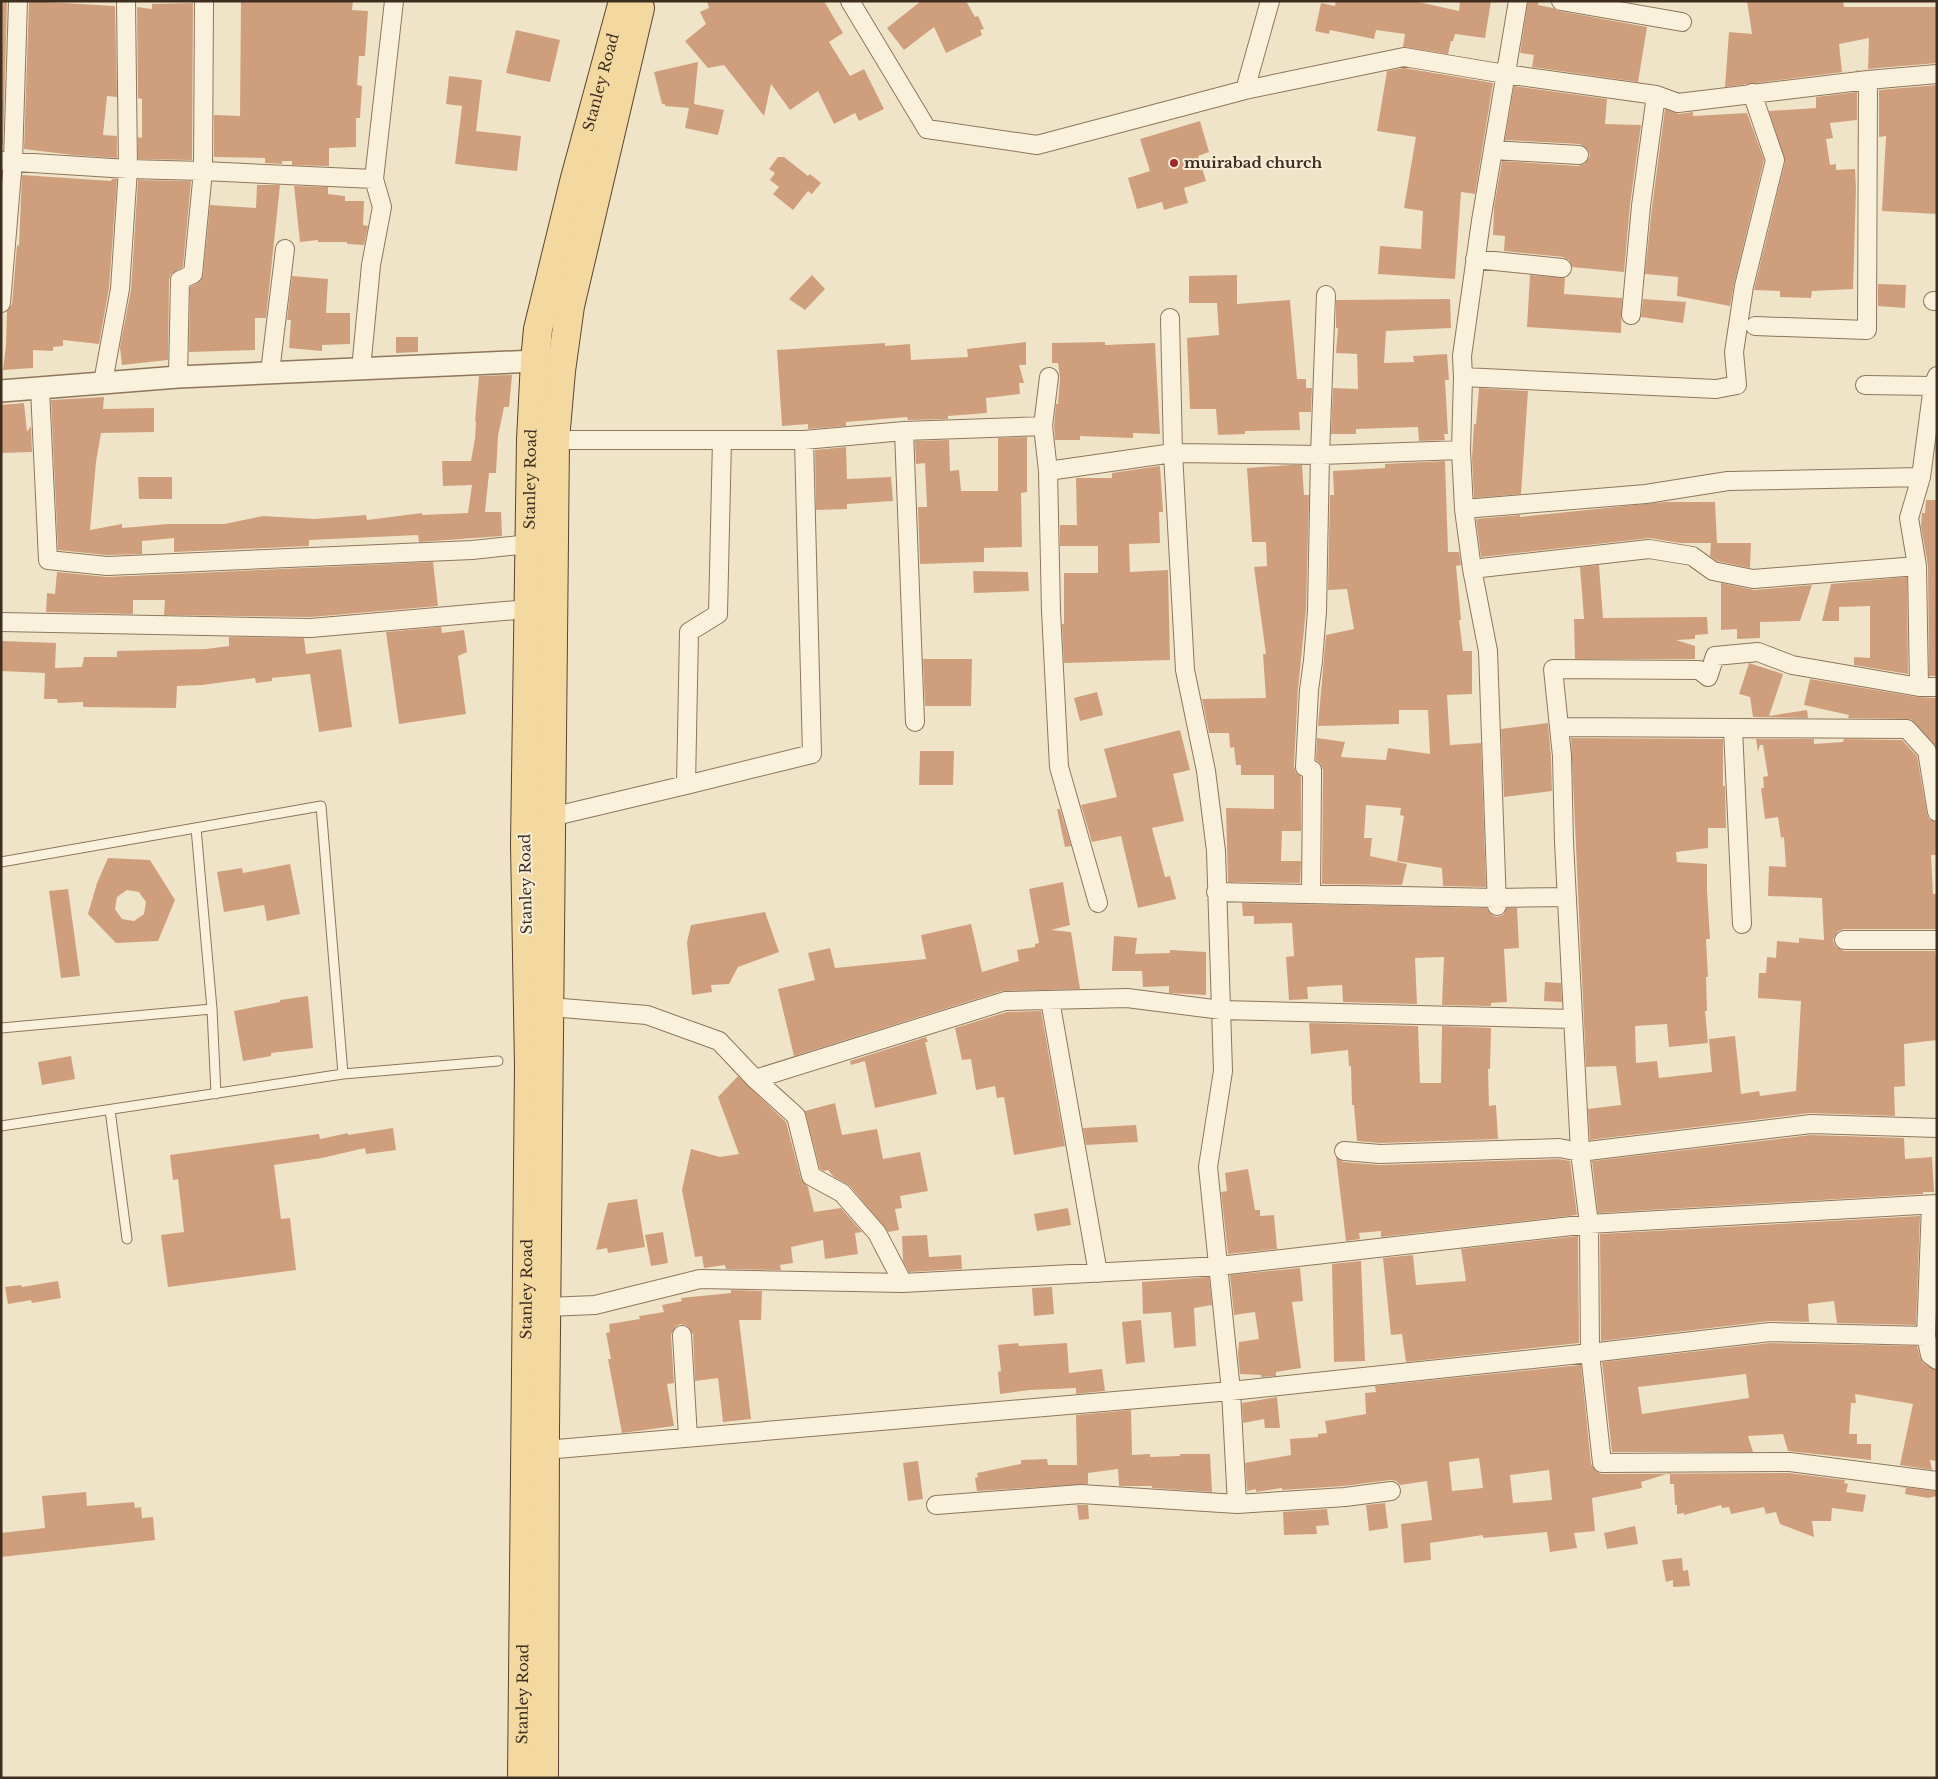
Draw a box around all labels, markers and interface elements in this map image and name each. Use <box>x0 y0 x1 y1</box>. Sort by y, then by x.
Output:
street label: Stanley Road <box>578 31 623 133</box>
place label: muirabad church <box>1184 153 1322 172</box>
marker: muirabad church <box>1168 157 1180 169</box>
street label: Stanley Road <box>520 428 541 530</box>
street label: Stanley Road <box>515 834 536 934</box>
street label: Stanley Road <box>516 1239 536 1339</box>
street label: Stanley Road <box>512 1644 532 1744</box>

